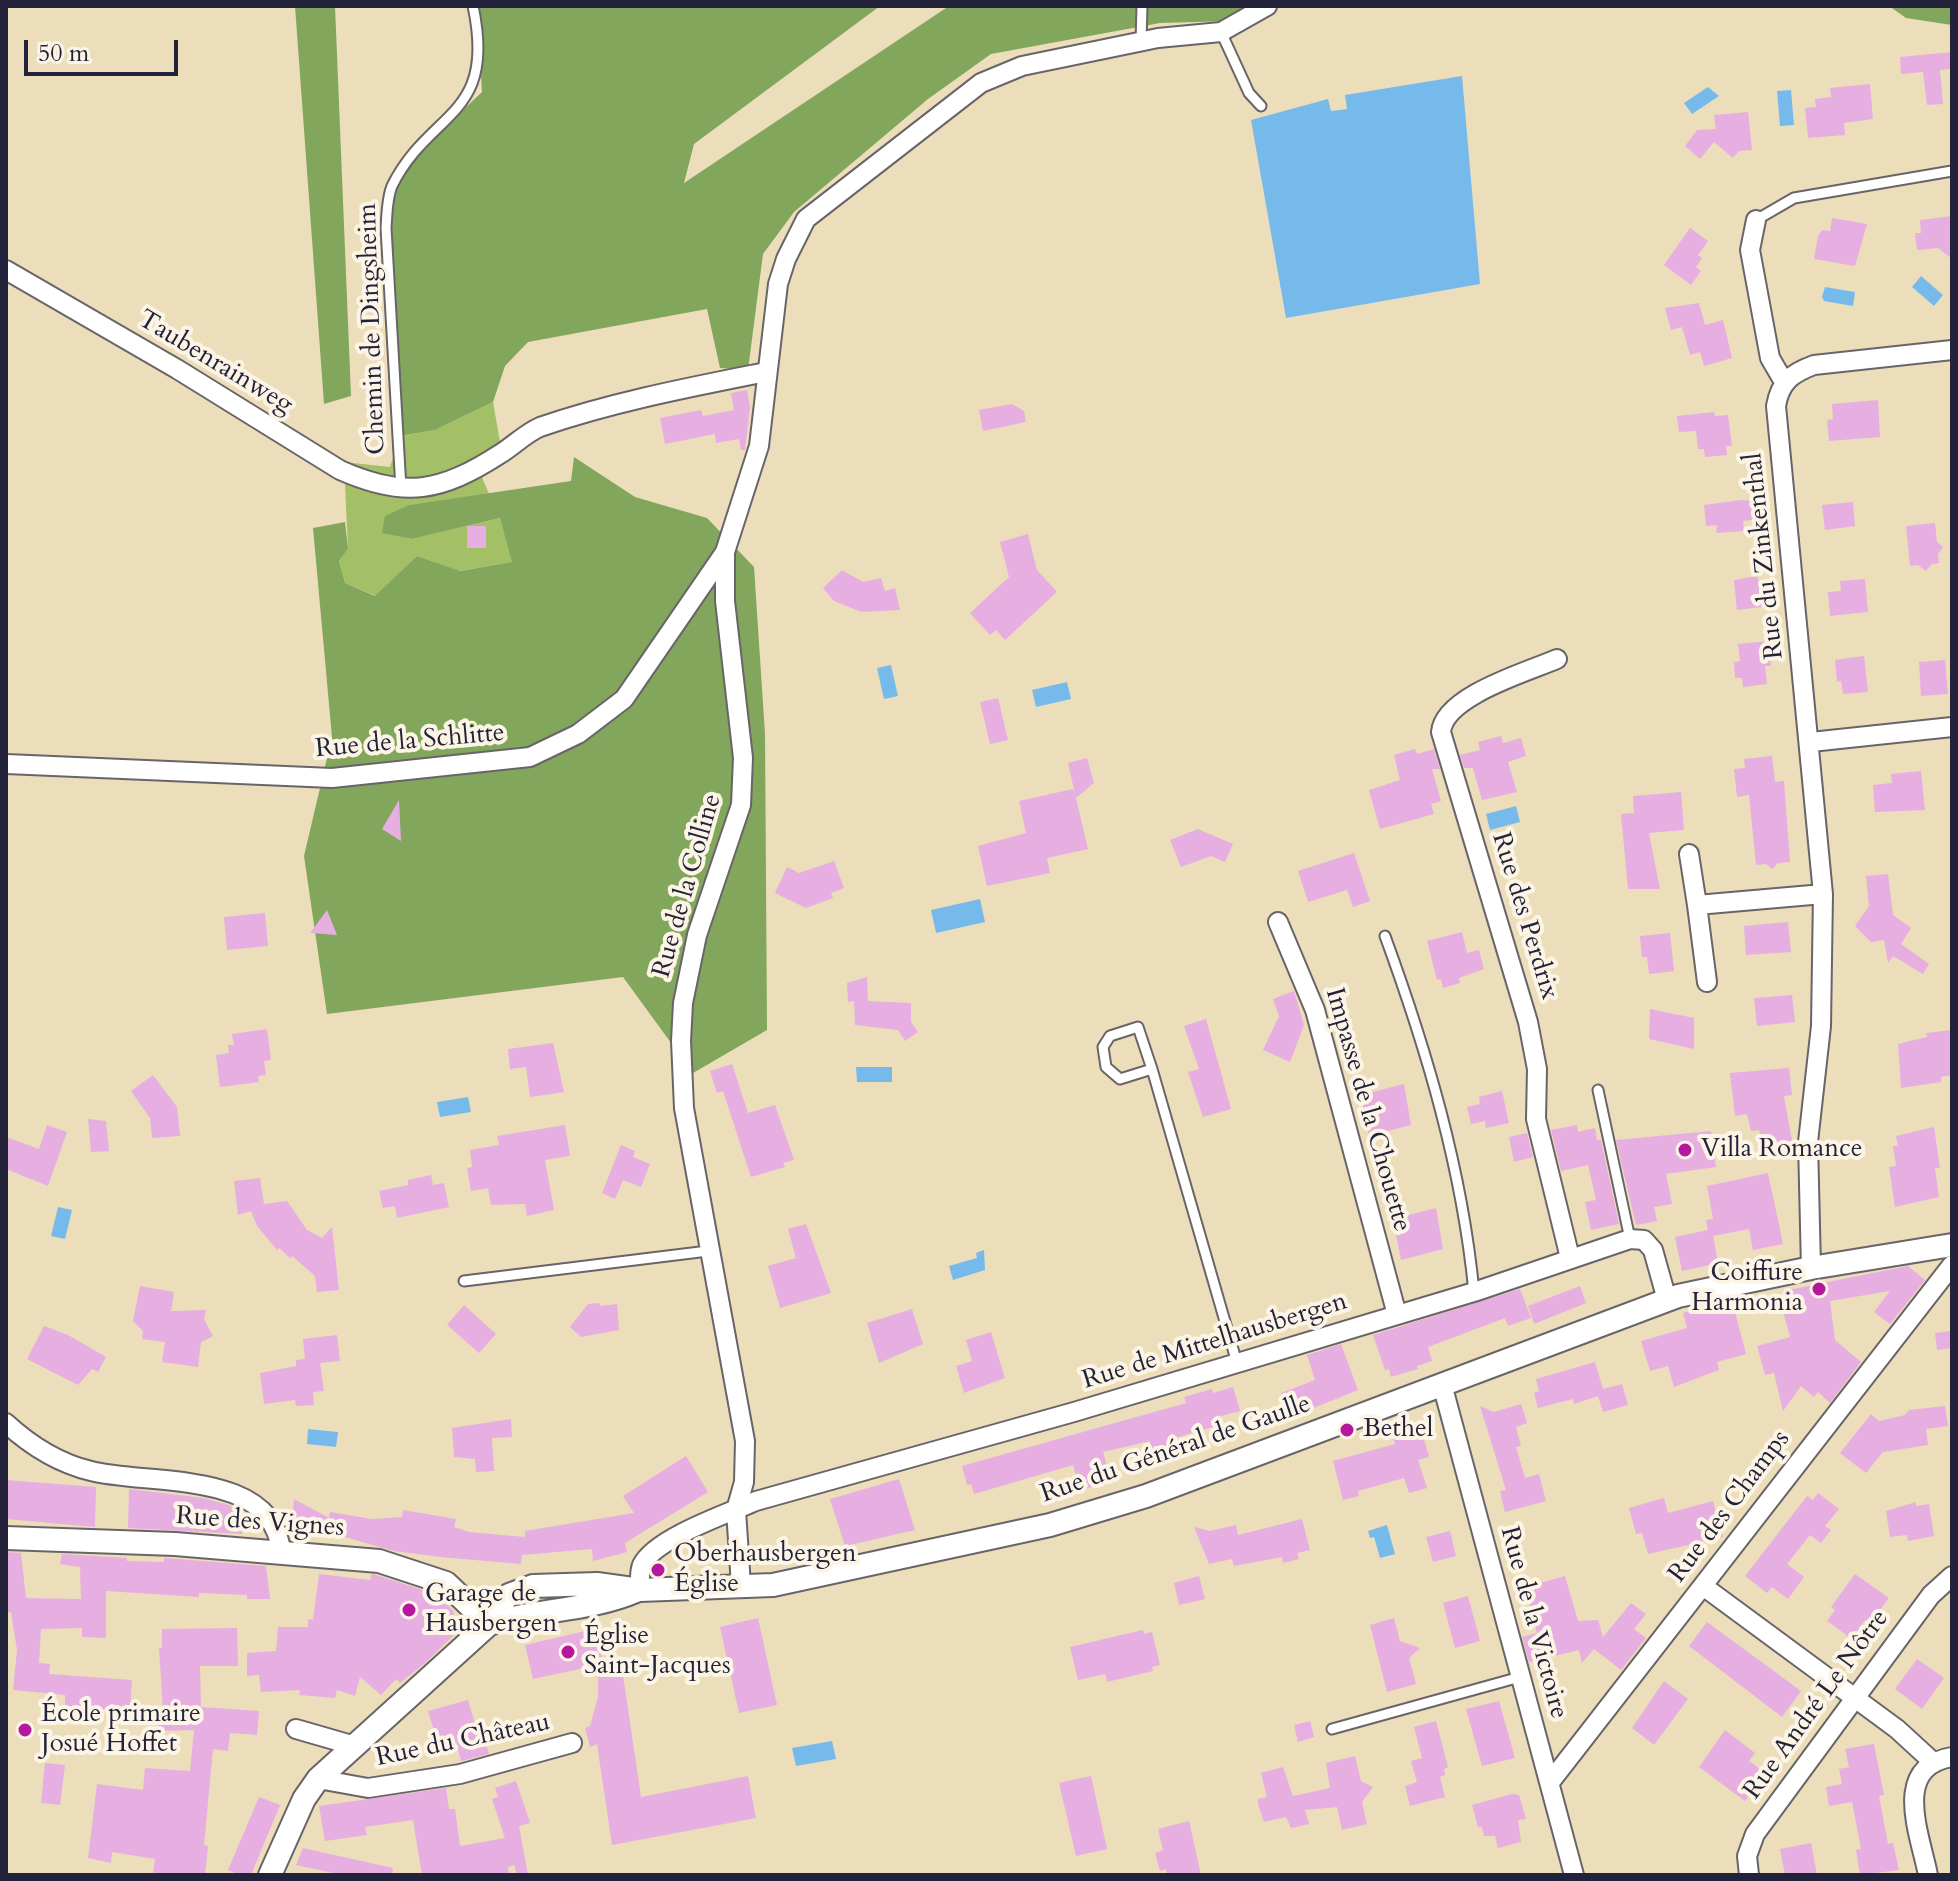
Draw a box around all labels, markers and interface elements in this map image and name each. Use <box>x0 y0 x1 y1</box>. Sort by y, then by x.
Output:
scale bar <box>28 24 182 74</box>
text: 50 m <box>38 37 89 70</box>
street label: Chemin de Dingsheim <box>353 203 393 455</box>
street label: Taubenrainweg <box>132 305 298 421</box>
street label: Rue du Zinkenthal <box>1739 451 1791 661</box>
street label: Rue de la Schlitte <box>314 718 506 766</box>
street label: Rue de la Colline <box>647 791 729 981</box>
street label: Rue des Perdrix <box>1484 829 1564 1003</box>
street label: Impasse de la Chouette <box>1317 985 1417 1235</box>
place label: Villa Romance <box>1701 1134 1863 1166</box>
marker: Villa Romance <box>1676 1141 1694 1159</box>
place label: Coiffure Harmonia <box>1691 1258 1803 1320</box>
marker: Coiffure Harmonia <box>1810 1280 1828 1298</box>
street label: Rue de Mittelhausbergen <box>1079 1287 1351 1397</box>
street label: Rue du Général de Gaulle <box>1037 1389 1315 1511</box>
place label: Bethel <box>1363 1414 1433 1446</box>
marker: Bethel <box>1338 1421 1356 1439</box>
street label: Rue des Champs <box>1663 1425 1797 1589</box>
street label: Rue des Vignes <box>175 1502 345 1544</box>
street label: Rue de la Victoire <box>1492 1523 1574 1723</box>
place label: Oberhausbergen Église <box>674 1539 857 1600</box>
marker: Oberhausbergen Église <box>649 1561 667 1579</box>
place label: Garage de Hausbergen <box>425 1579 557 1640</box>
marker: Garage de Hausbergen <box>400 1601 418 1619</box>
street label: Rue André Le Nôtre <box>1738 1604 1896 1806</box>
place label: Église Saint-Jacques <box>584 1621 731 1682</box>
marker: Église Saint-Jacques <box>559 1643 577 1661</box>
place label: École primaire Josué Hoffet <box>41 1699 201 1760</box>
street label: Rue du Château <box>373 1707 553 1775</box>
marker: École primaire Josué Hoffet <box>16 1721 34 1739</box>

